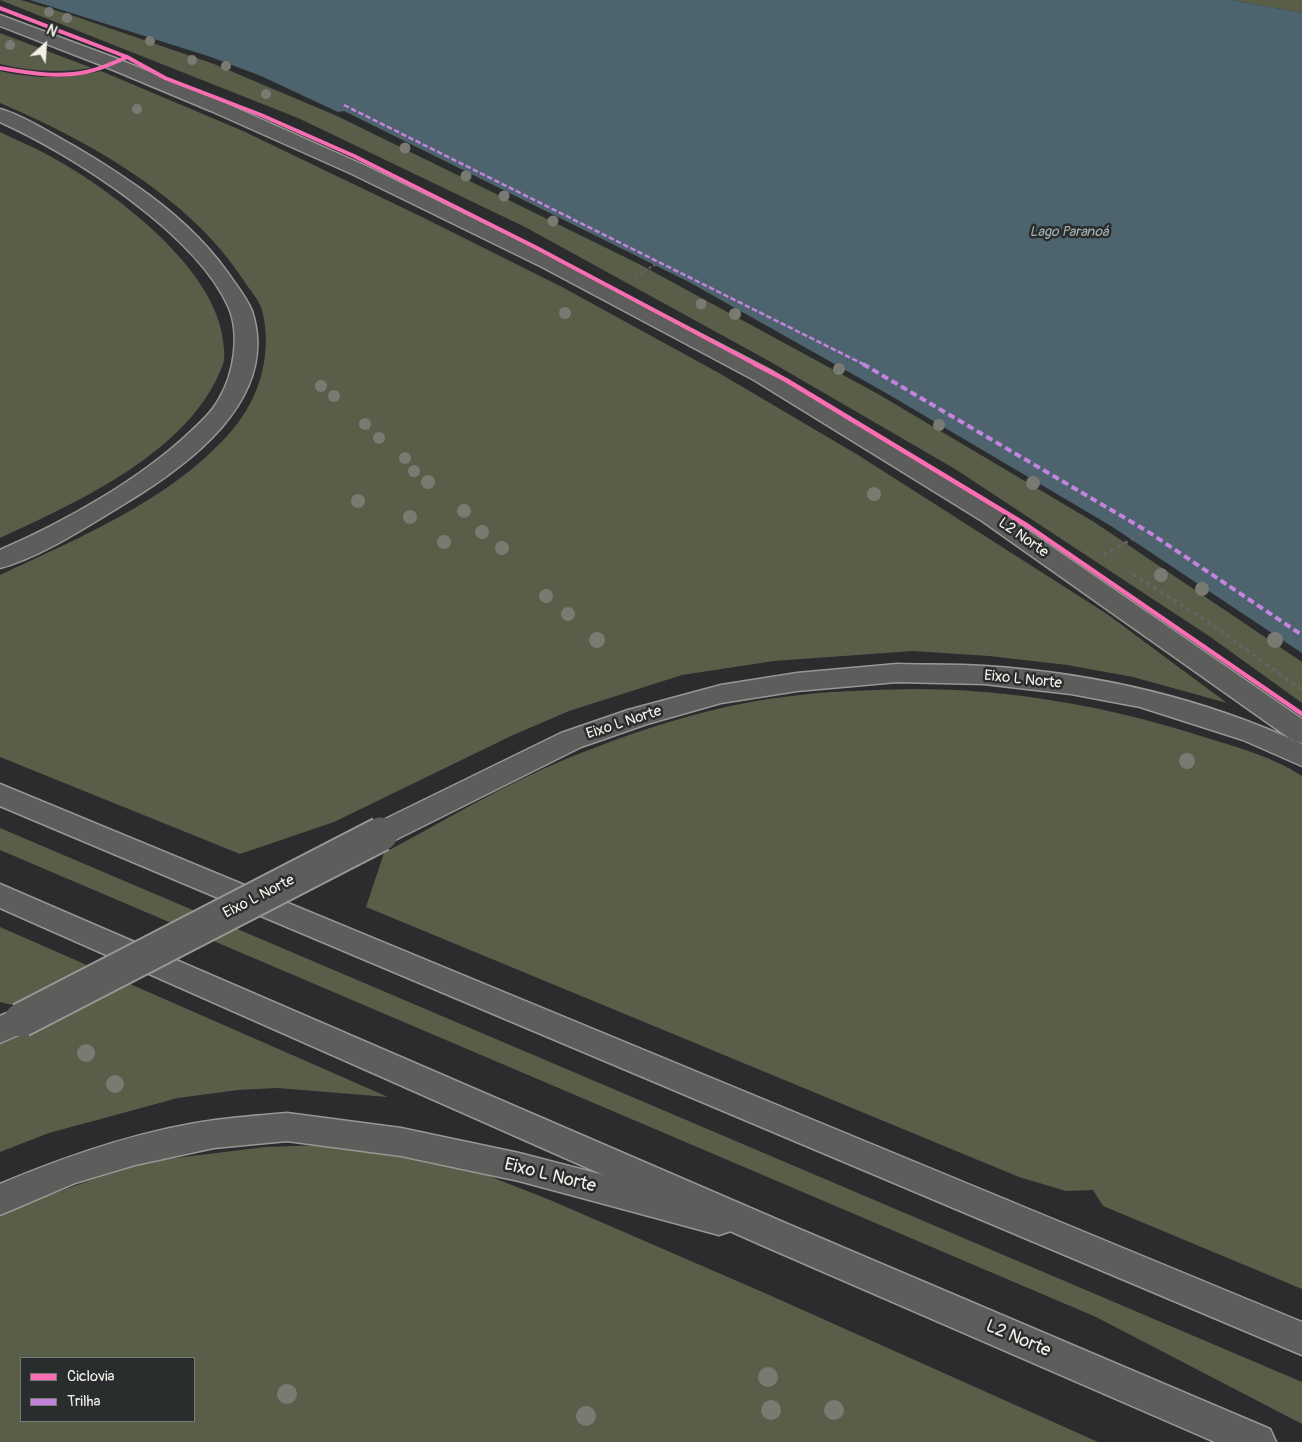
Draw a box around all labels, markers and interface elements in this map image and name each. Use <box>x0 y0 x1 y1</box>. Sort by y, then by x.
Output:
north arrow <box>20 20 70 70</box>
text: N <box>44 21 60 41</box>
water label: Lago Paranoá <box>1029 224 1109 240</box>
street label: L2 Norte <box>994 514 1052 562</box>
street label: Eixo L Norte <box>983 667 1063 693</box>
street label: Eixo L Norte <box>584 702 664 744</box>
street label: Eixo L Norte <box>220 871 298 923</box>
street label: Eixo L Norte <box>502 1154 598 1198</box>
street label: L2 Norte <box>982 1316 1054 1362</box>
legend <box>20 1357 195 1422</box>
text: Ciclovia <box>67 1367 115 1386</box>
text: Trilha <box>67 1392 100 1411</box>

